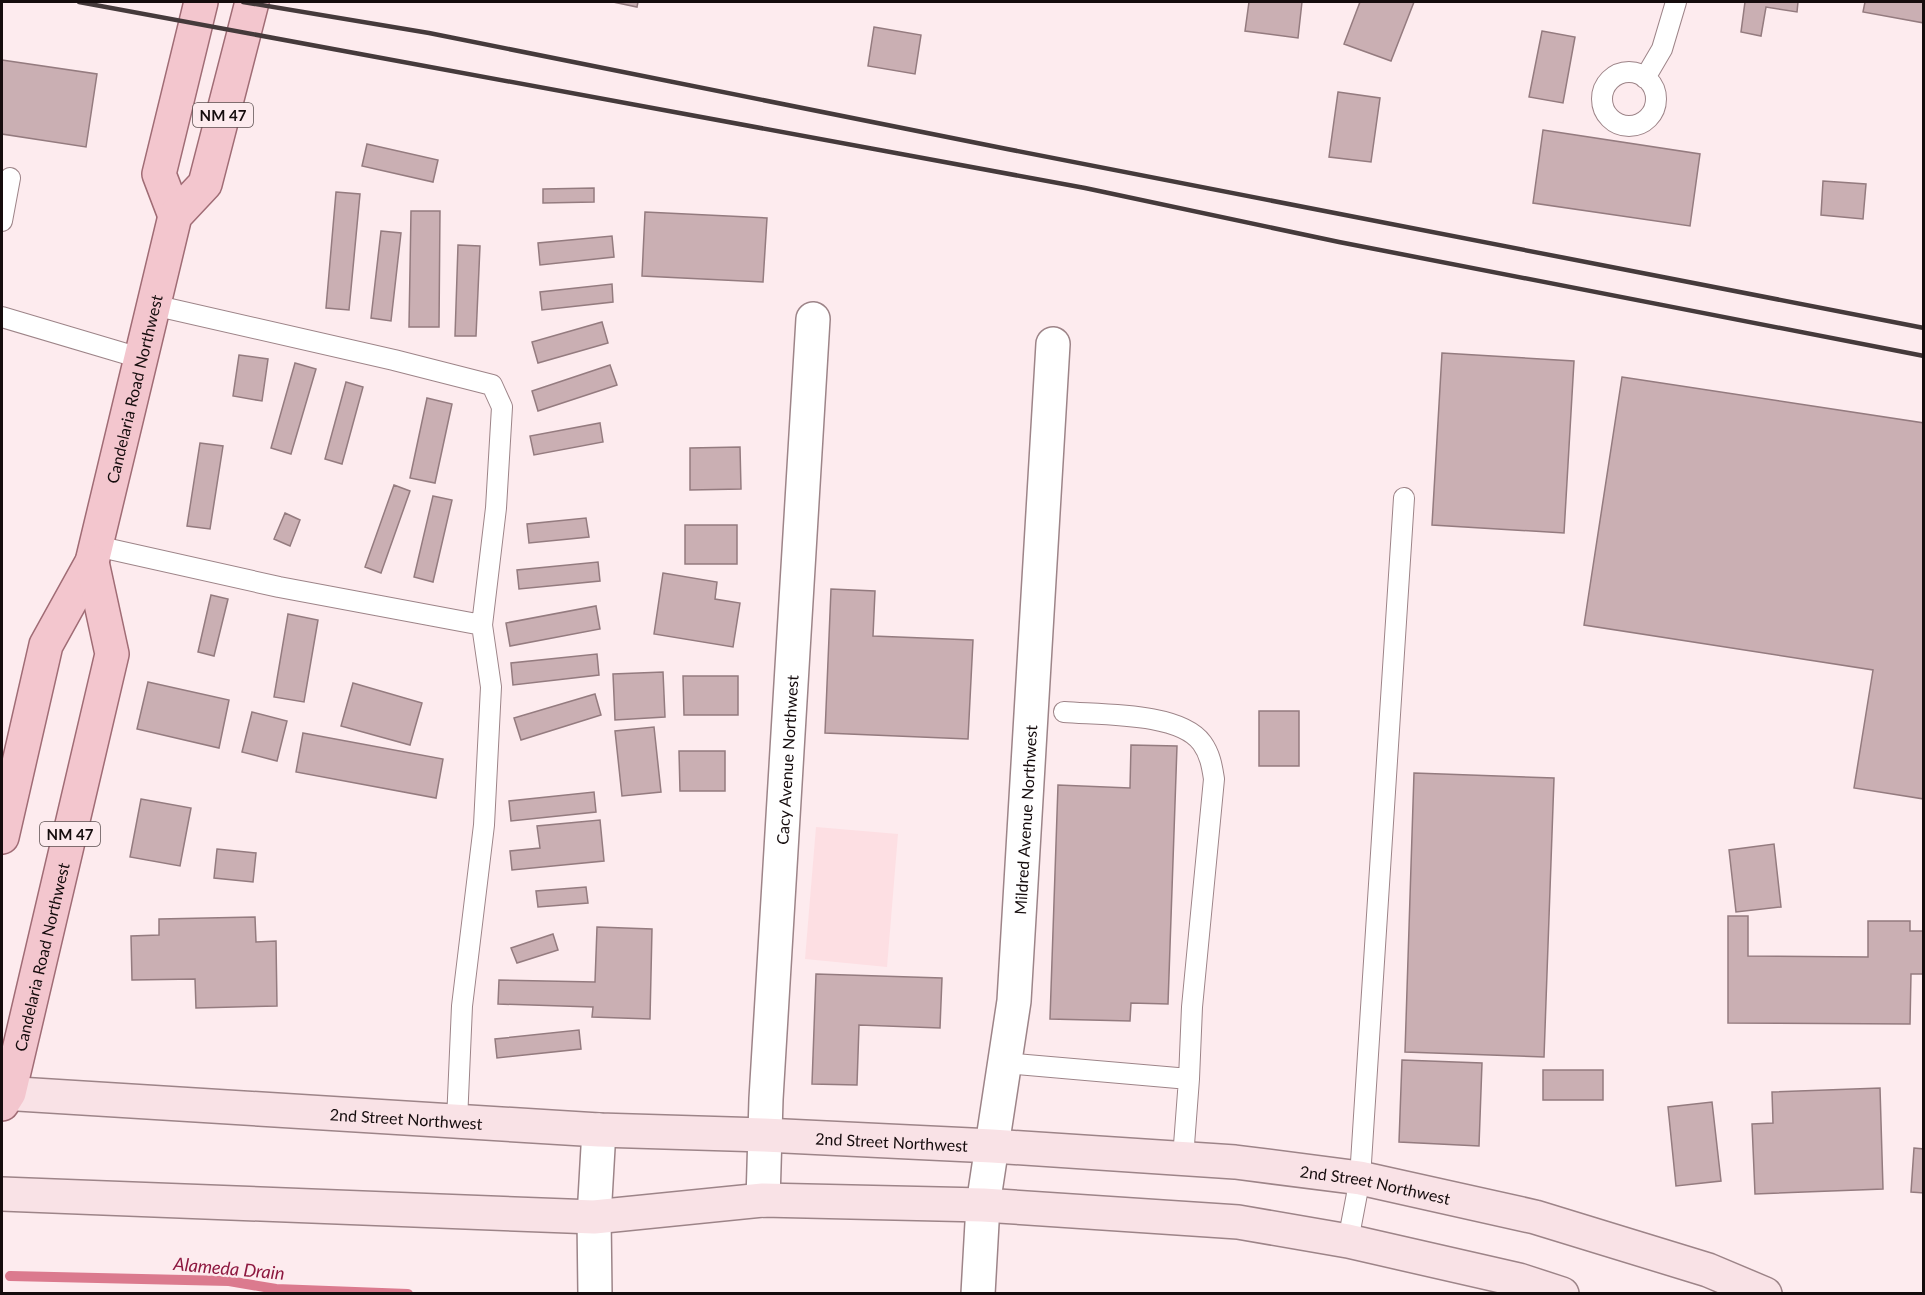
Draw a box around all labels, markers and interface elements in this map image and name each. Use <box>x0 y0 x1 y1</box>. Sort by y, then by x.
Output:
road number: NM 47 <box>193 103 253 127</box>
street label: Candelaria Road Northwest <box>102 292 165 485</box>
street label: Cacy Avenue Northwest <box>772 674 801 845</box>
street label: Mildred Avenue Northwest <box>1010 724 1040 915</box>
road number: NM 47 <box>40 822 100 846</box>
street label: Candelaria Road Northwest <box>10 860 72 1053</box>
street label: 2nd Street Northwest <box>329 1104 483 1132</box>
street label: 2nd Street Northwest <box>815 1128 969 1154</box>
street label: 2nd Street Northwest <box>1299 1161 1452 1207</box>
water label: Alameda Drain <box>172 1252 285 1284</box>

